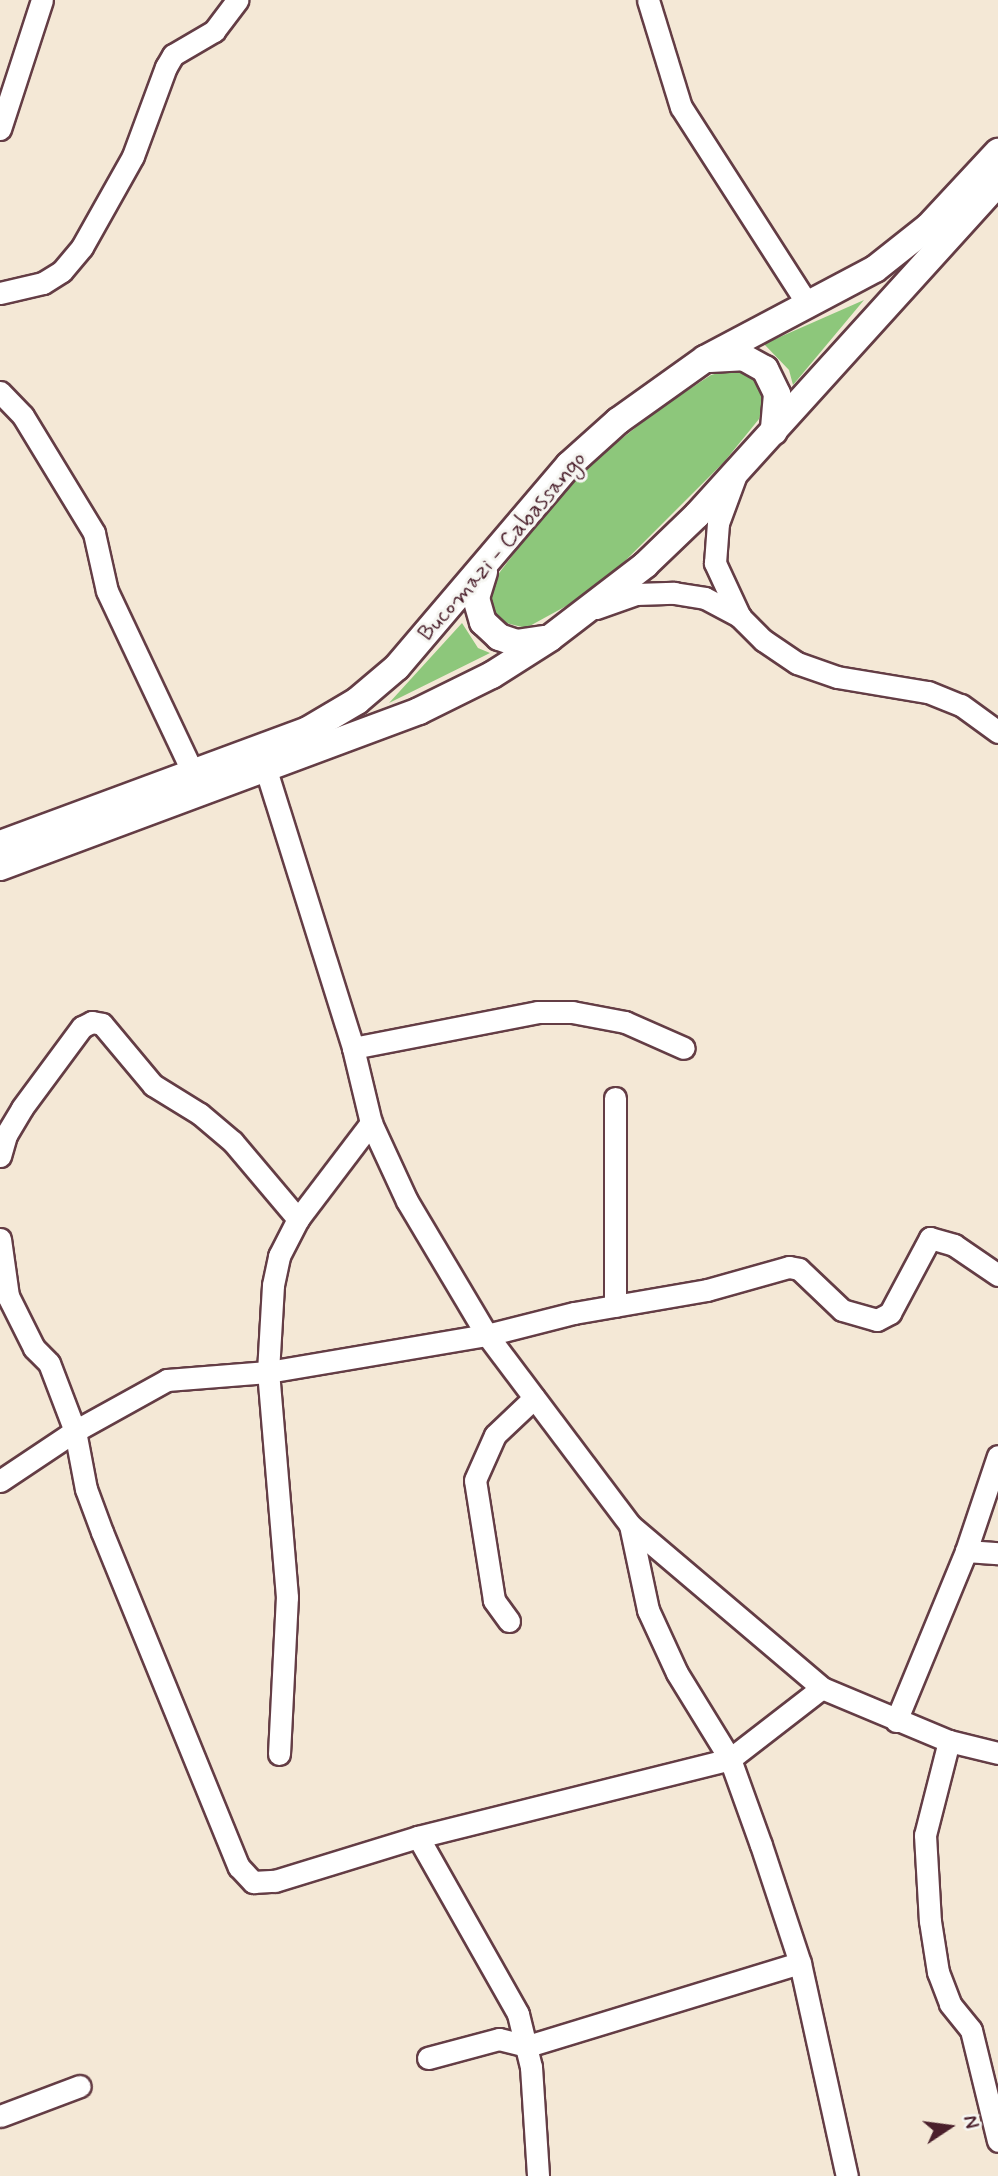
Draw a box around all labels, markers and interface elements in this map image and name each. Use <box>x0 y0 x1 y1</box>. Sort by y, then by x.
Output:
street label: Bucomazi - Cabassango <box>413 446 593 648</box>
north arrow <box>914 2092 984 2162</box>
text: N <box>956 2113 984 2131</box>

